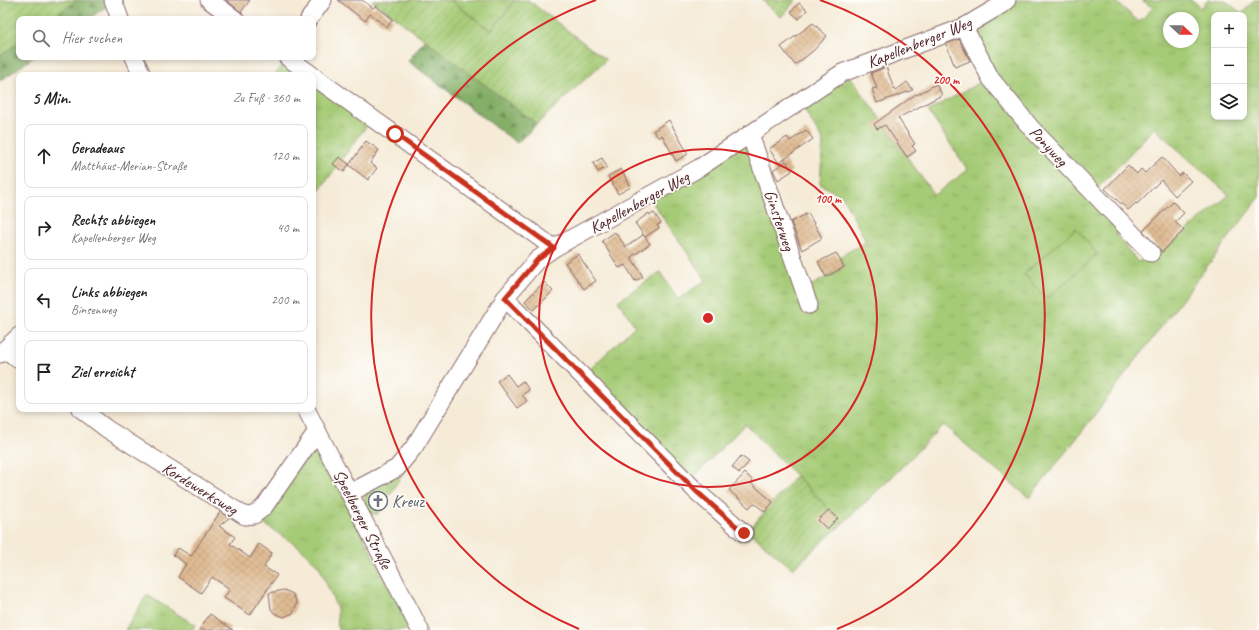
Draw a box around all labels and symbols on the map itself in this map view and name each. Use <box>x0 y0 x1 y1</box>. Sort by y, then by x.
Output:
street label: Kapellenberger Weg <box>864 12 975 73</box>
north arrow <box>1163 12 1199 48</box>
text: 200 m <box>933 72 960 88</box>
street label: Ponyweg <box>1025 122 1073 171</box>
route start <box>386 125 404 143</box>
street label: Kapellenberger Weg <box>586 166 694 238</box>
street label: Ginsterweg <box>759 187 800 254</box>
text: 100 m <box>815 191 842 207</box>
centre of rings <box>701 311 715 325</box>
street label: Kordewerksweg <box>158 457 243 521</box>
street label: Speelberger Straße <box>328 466 397 574</box>
church icon: Kreuz <box>367 490 389 512</box>
place label: Kreuz <box>392 491 425 512</box>
route end <box>735 524 753 542</box>

